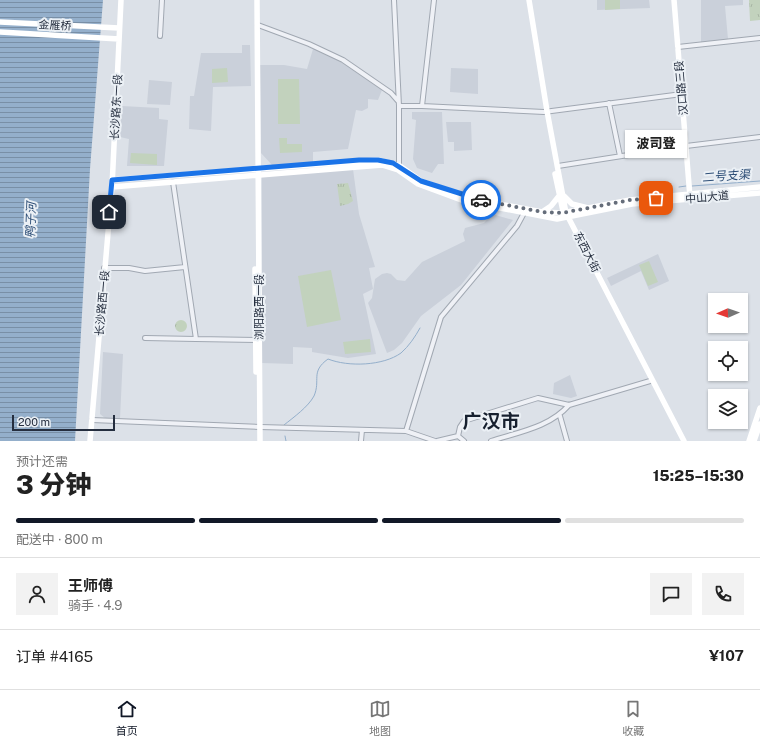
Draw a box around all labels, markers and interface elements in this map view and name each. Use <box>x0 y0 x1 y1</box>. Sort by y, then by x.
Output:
street label: 金雁桥 <box>38 18 72 32</box>
street label: 汉口路三段 <box>673 60 689 116</box>
street label: 长沙路东一段 <box>108 74 124 140</box>
callout: 波司登 <box>625 130 687 158</box>
text: 波司登 <box>636 136 676 151</box>
water label: 二号支渠 <box>702 167 752 185</box>
courier <box>461 180 501 220</box>
pin <box>639 181 673 215</box>
icon: bag <box>645 187 667 209</box>
icon: car <box>470 189 492 211</box>
street label: 中山大道 <box>685 189 729 205</box>
pin <box>92 195 126 229</box>
water label: 鸭子河 <box>23 200 39 238</box>
icon: home <box>98 201 120 223</box>
street label: 东西大街 <box>572 230 602 274</box>
street label: 长沙路西一段 <box>93 270 111 336</box>
street label: 浏阳路西一段 <box>253 274 265 340</box>
north arrow <box>708 293 748 333</box>
map controls <box>708 293 748 429</box>
button: locate <box>708 341 748 381</box>
button: layers <box>708 389 748 429</box>
district label: 广汉市 <box>462 410 520 432</box>
scale bar <box>12 413 115 432</box>
text: 200 m <box>18 416 50 428</box>
text: 预计还需 <box>16 454 68 469</box>
text: 15:25–15:30 <box>653 467 744 484</box>
text: 3 分钟 <box>16 469 91 500</box>
text: 配送中 · 800 m <box>16 532 103 547</box>
button: person <box>16 573 58 615</box>
button: chat <box>650 573 692 615</box>
button: phone <box>702 573 744 615</box>
text: 王师傅 <box>68 577 113 594</box>
text: 骑手 · 4.9 <box>68 598 122 613</box>
text: ¥107 <box>709 647 744 664</box>
text: 订单 #4165 <box>16 648 93 665</box>
tab: 首页 <box>116 698 138 738</box>
tab: 地图 <box>369 698 391 738</box>
tab: 收藏 <box>622 698 644 738</box>

